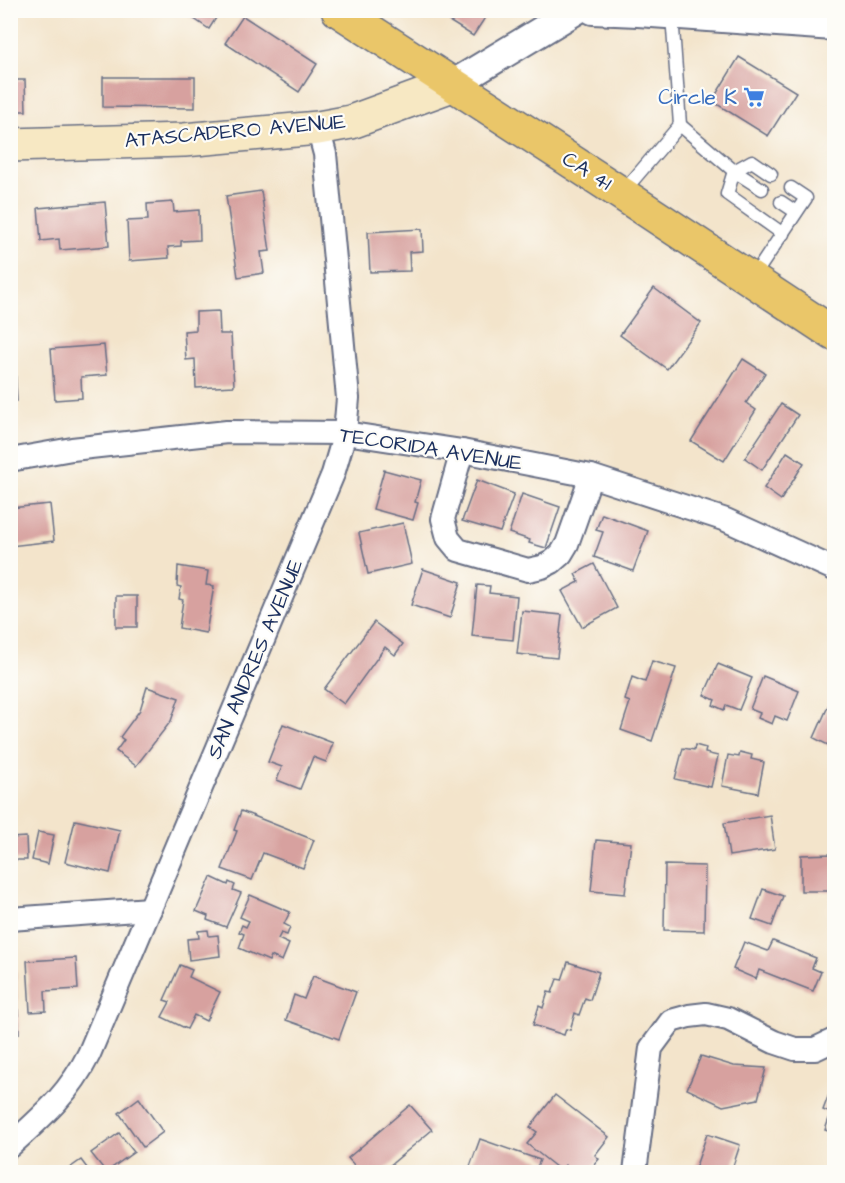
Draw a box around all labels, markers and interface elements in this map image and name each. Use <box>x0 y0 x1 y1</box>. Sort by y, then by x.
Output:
place label: Circle K <box>658 83 737 112</box>
supermarket icon: Circle K <box>742 85 766 109</box>
street label: ATASCADERO AVENUE <box>123 107 347 155</box>
street label: CA 41 <box>557 144 618 198</box>
street label: TECORIDA AVENUE <box>338 420 525 478</box>
street label: SAN ANDRES AVENUE <box>200 554 310 763</box>

